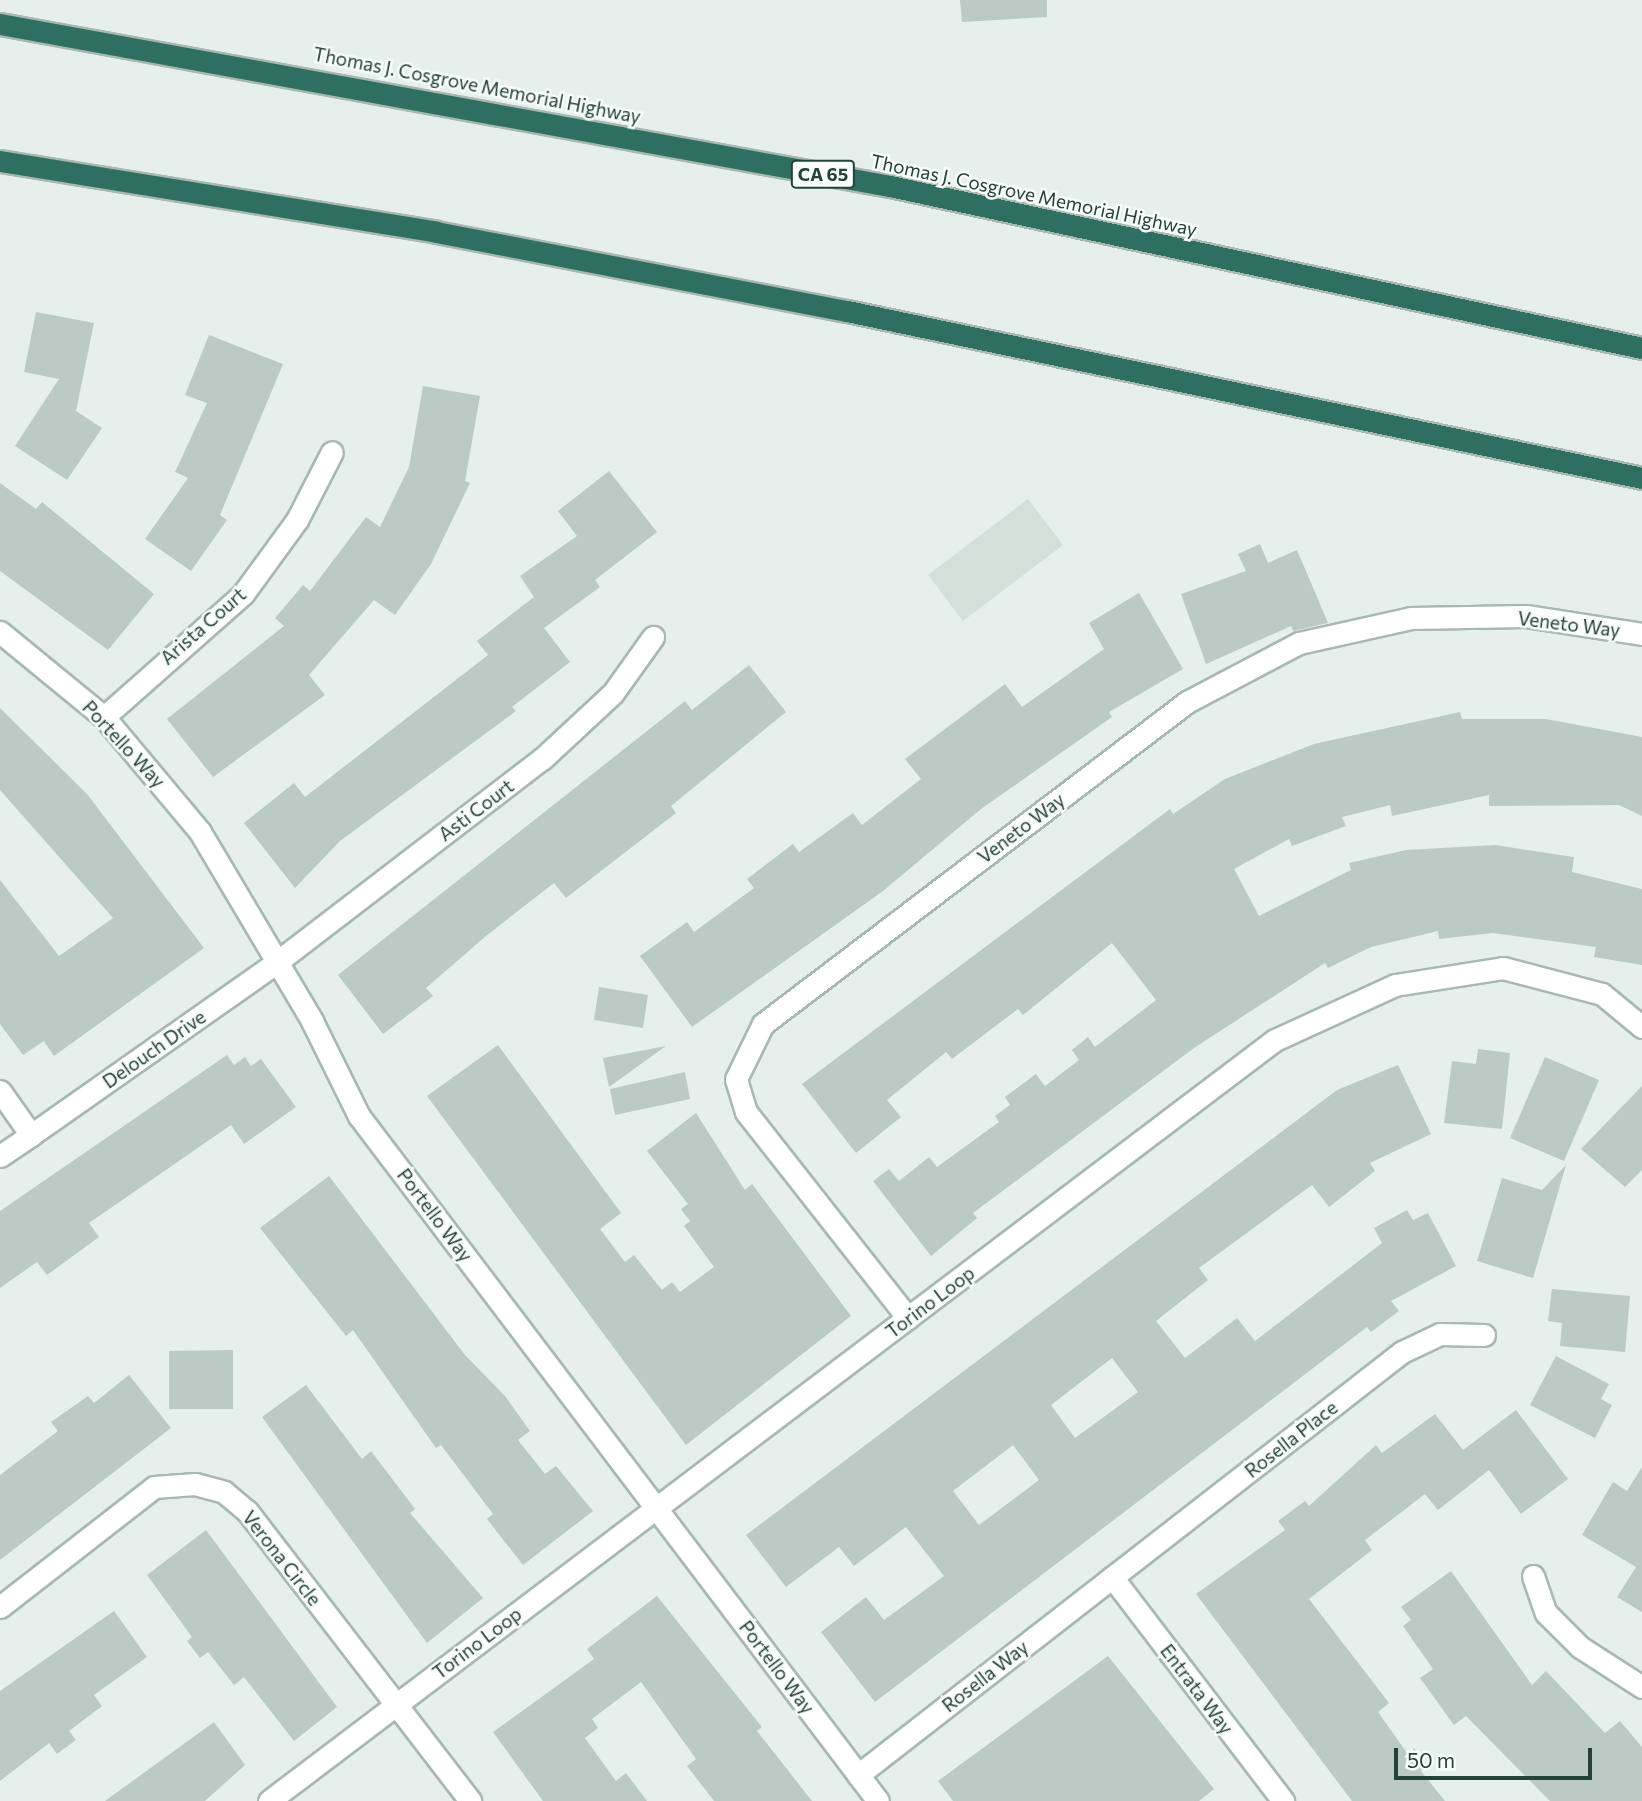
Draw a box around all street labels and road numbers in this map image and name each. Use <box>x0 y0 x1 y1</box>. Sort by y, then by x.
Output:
street label: Thomas J. Cosgrove Memorial Highway <box>311 42 643 128</box>
street label: Thomas J. Cosgrove Memorial Highway <box>869 149 1199 241</box>
road number: CA 65 <box>790 160 856 188</box>
street label: Arista Court <box>156 583 250 669</box>
street label: Veneto Way <box>1516 606 1622 642</box>
street label: Portello Way <box>78 696 170 792</box>
street label: Asti Court <box>434 774 518 846</box>
street label: Veneto Way <box>973 788 1069 868</box>
street label: Delouch Drive <box>98 1005 210 1093</box>
street label: Portello Way <box>393 1164 477 1266</box>
street label: Torino Loop <box>881 1261 979 1343</box>
street label: Rosella Place <box>1240 1396 1342 1482</box>
street label: Verona Circle <box>238 1506 326 1610</box>
street label: Torino Loop <box>428 1602 526 1684</box>
street label: Portello Way <box>735 1616 819 1718</box>
street label: Rosella Way <box>937 1635 1033 1717</box>
street label: Entrata Way <box>1156 1640 1238 1738</box>

